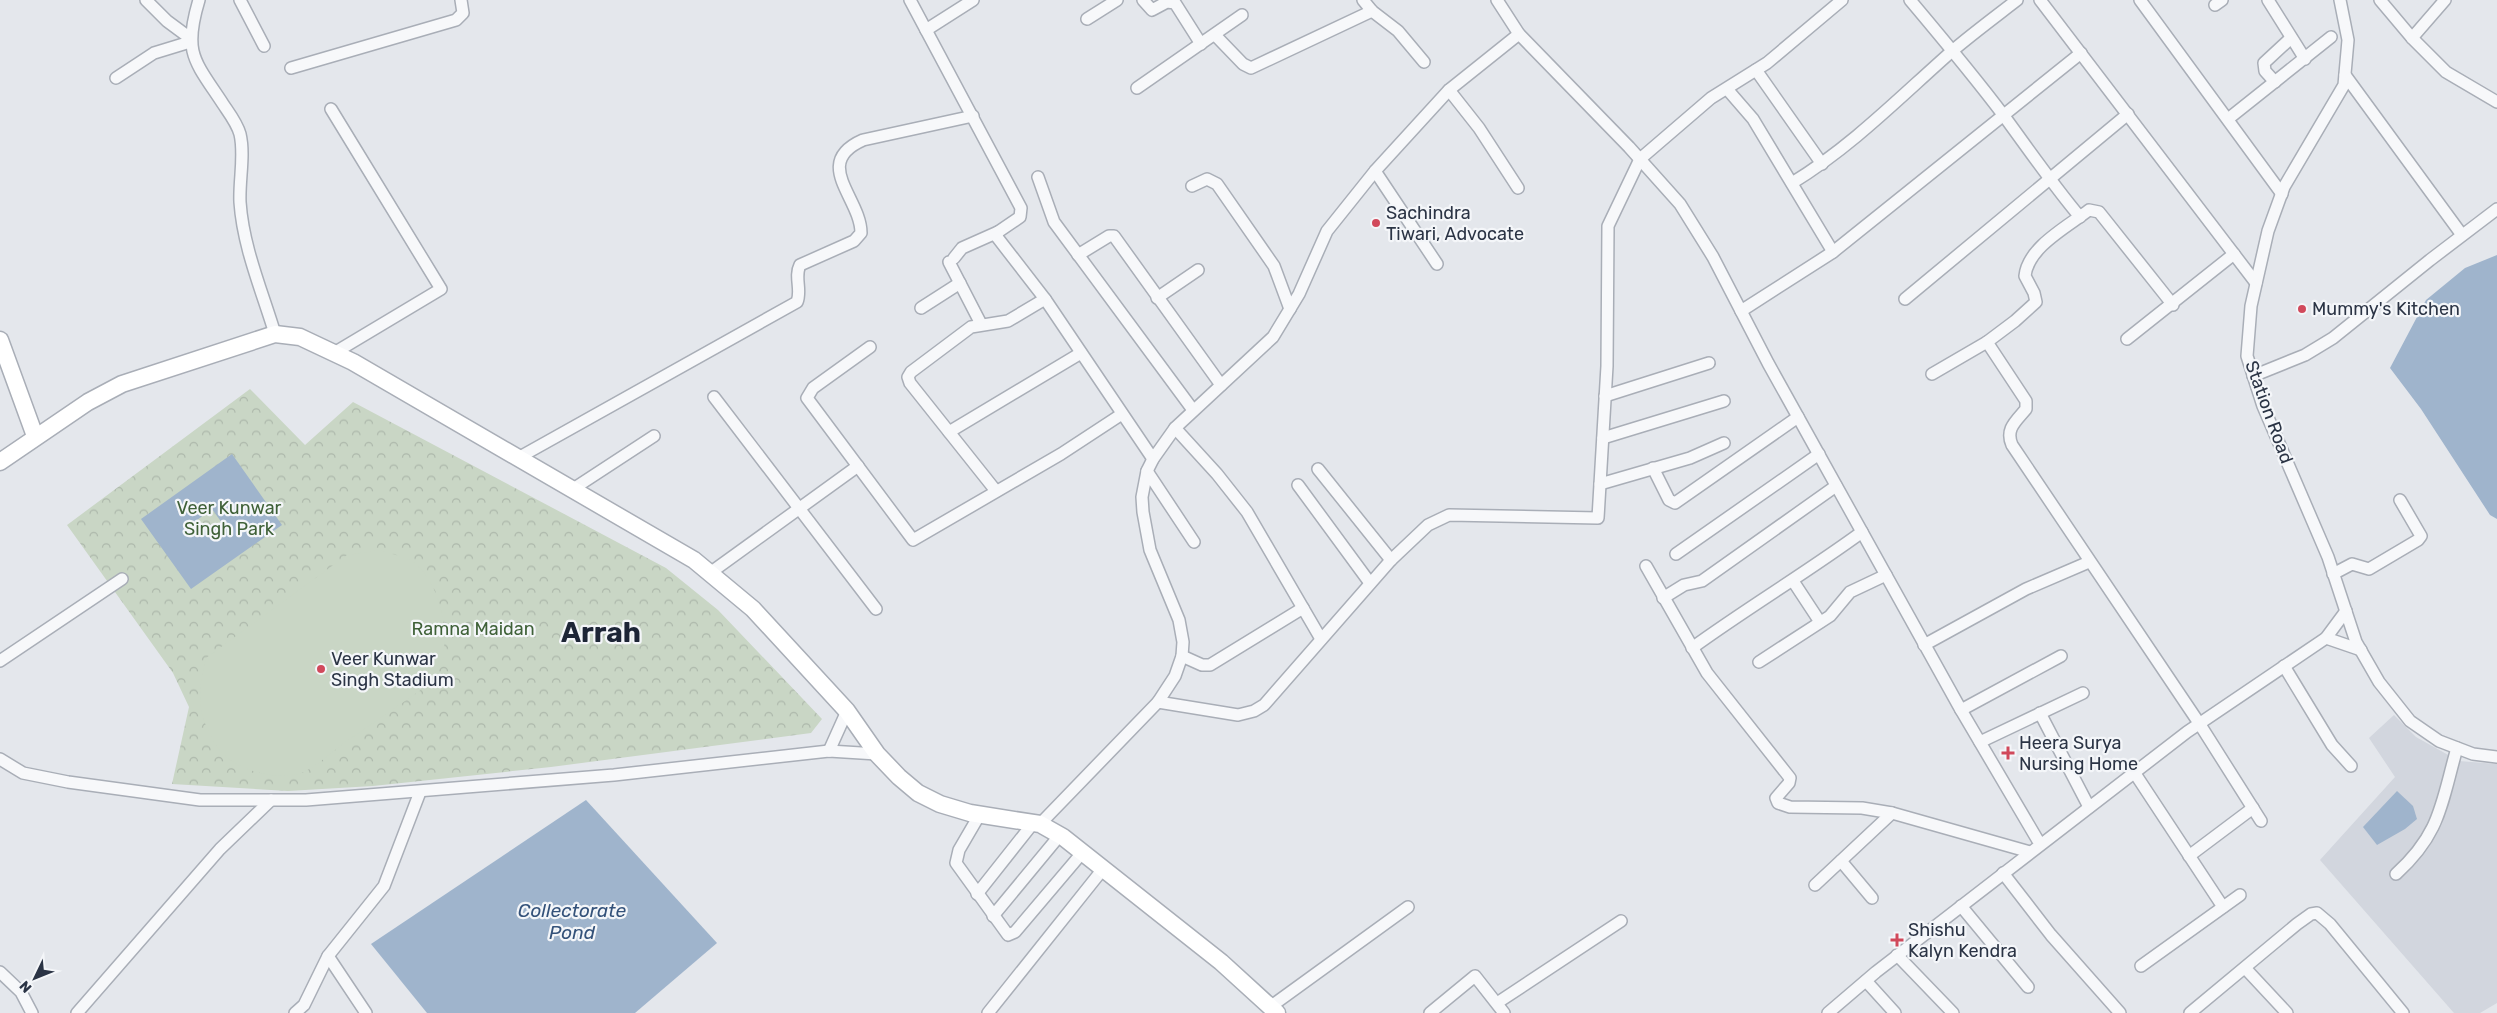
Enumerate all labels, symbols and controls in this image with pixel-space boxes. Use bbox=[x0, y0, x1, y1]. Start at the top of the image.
place label: Sachindra Tiwari, Advocate bbox=[1386, 202, 1524, 245]
marker: Sachindra Tiwari, Advocate bbox=[1370, 217, 1382, 229]
place label: Mummy's Kitchen bbox=[2312, 298, 2460, 320]
marker: Mummy's Kitchen bbox=[2296, 303, 2308, 315]
street label: Station Road bbox=[2240, 358, 2298, 466]
park label: Veer Kunwar Singh Park bbox=[177, 497, 282, 540]
district label: Arrah bbox=[561, 616, 641, 649]
park label: Ramna Maidan bbox=[411, 618, 535, 640]
place label: Veer Kunwar Singh Stadium bbox=[331, 648, 454, 691]
marker: Veer Kunwar Singh Stadium bbox=[315, 663, 327, 675]
place label: Heera Surya Nursing Home bbox=[2019, 732, 2138, 775]
marker: Heera Surya Nursing Home bbox=[2001, 746, 2015, 760]
water label: Collectorate Pond bbox=[518, 899, 627, 944]
place label: Shishu Kalyn Kendra bbox=[1908, 919, 2017, 962]
marker: Shishu Kalyn Kendra bbox=[1890, 933, 1904, 947]
north arrow bbox=[10, 953, 60, 1003]
text: N bbox=[16, 977, 36, 996]

